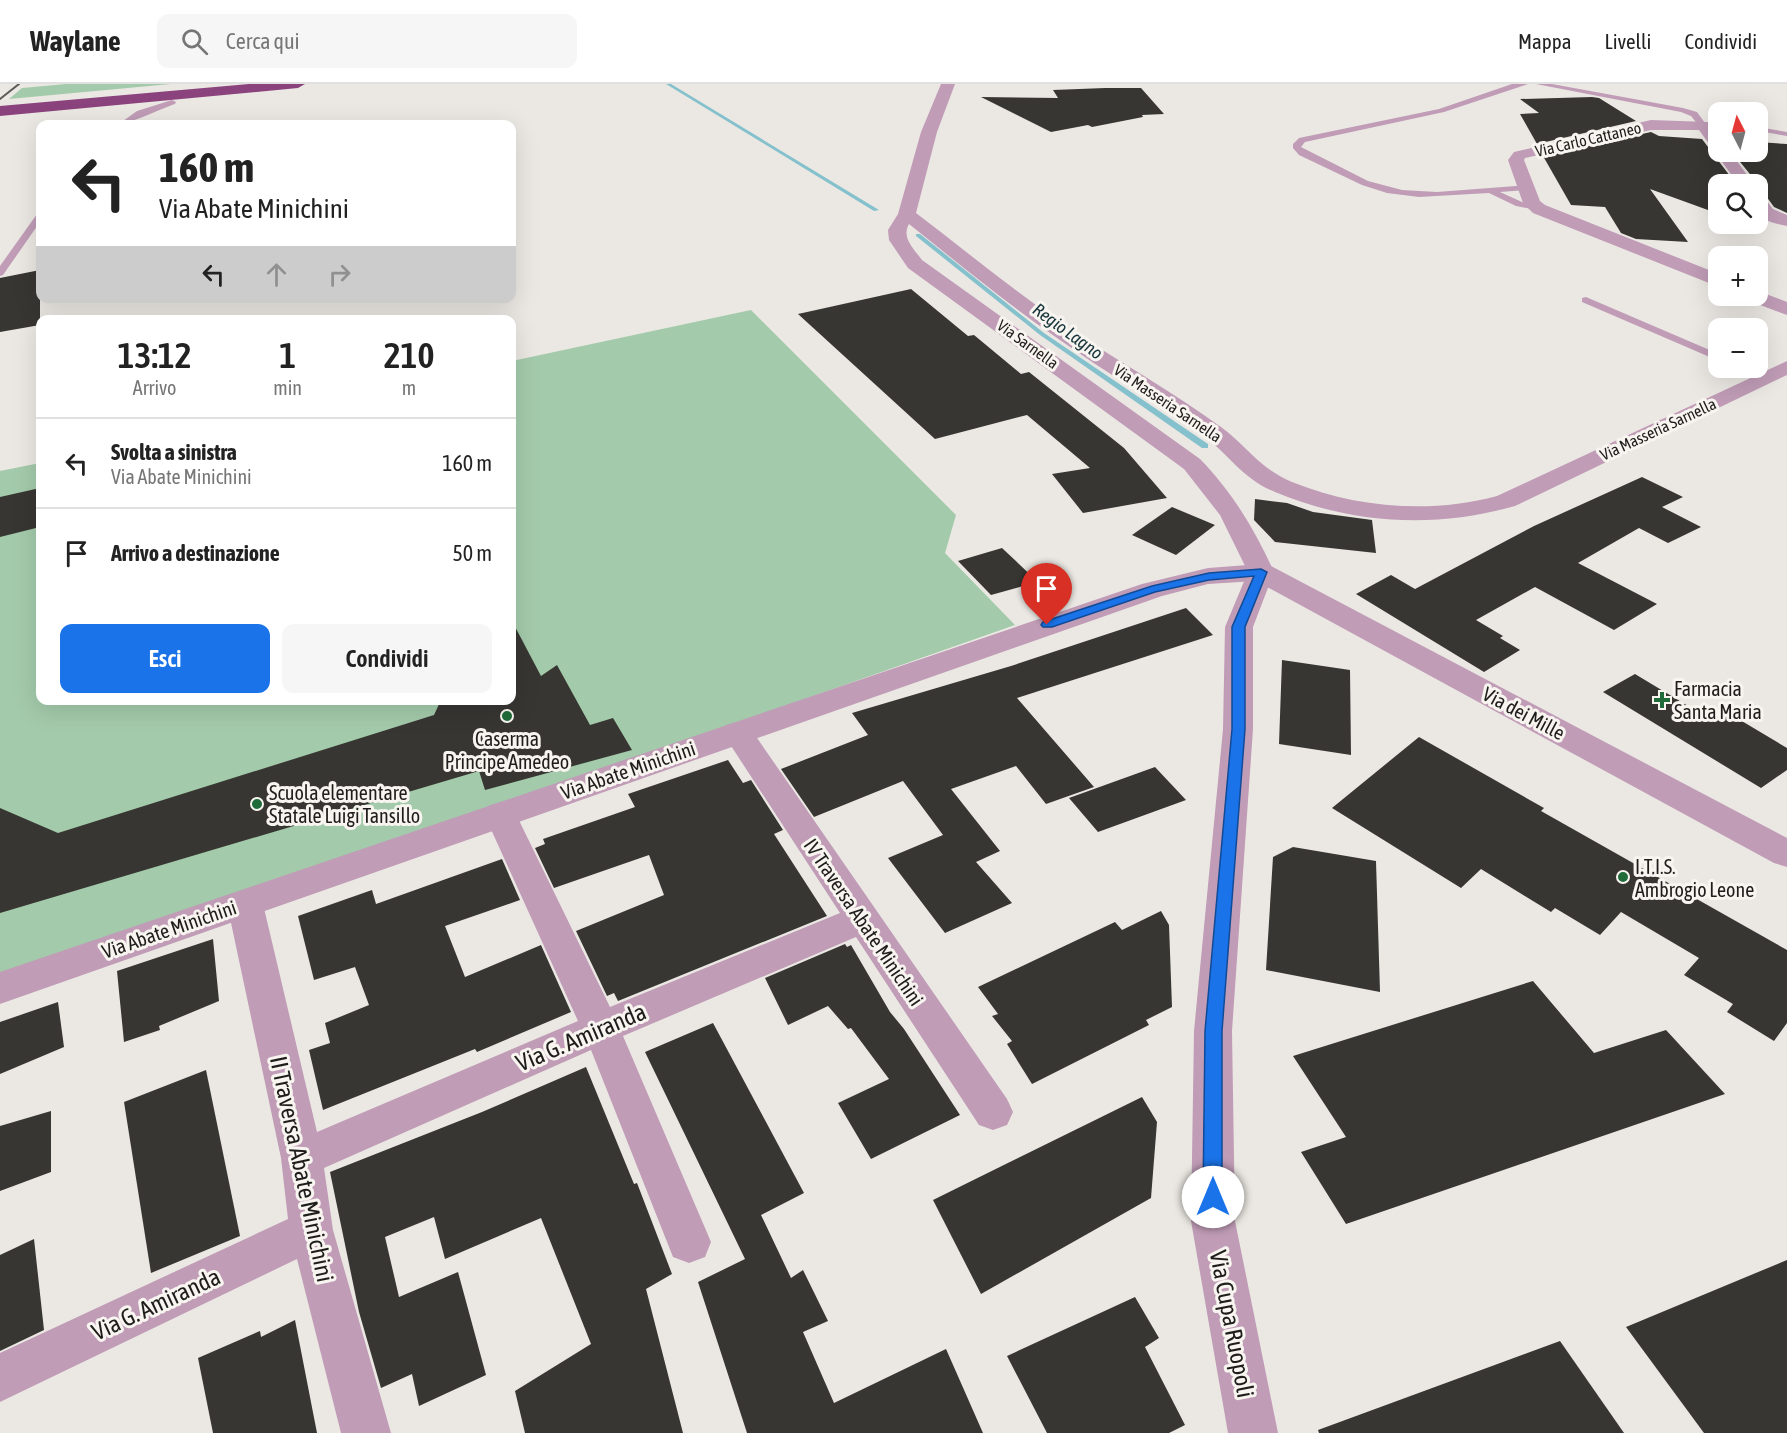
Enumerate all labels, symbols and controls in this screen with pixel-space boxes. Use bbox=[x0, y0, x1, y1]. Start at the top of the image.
search box bbox=[157, 14, 577, 68]
text: Waylane bbox=[30, 25, 121, 57]
icon: search bbox=[178, 25, 211, 58]
text: Cerca qui bbox=[226, 28, 300, 54]
text: Mappa bbox=[1518, 29, 1572, 53]
text: Livelli bbox=[1605, 29, 1651, 53]
text: Condividi bbox=[1684, 29, 1757, 53]
north arrow bbox=[1708, 102, 1768, 162]
map controls bbox=[1708, 102, 1768, 378]
street label: Via Carlo Cattaneo bbox=[1533, 118, 1643, 160]
text: 160 m bbox=[159, 143, 254, 191]
icon: left bbox=[60, 144, 138, 222]
button: search bbox=[1708, 174, 1768, 234]
text: Via Abate Minichini bbox=[159, 193, 349, 224]
button: + bbox=[1708, 246, 1768, 306]
icon: left bbox=[197, 258, 230, 291]
icon: ahead bbox=[260, 258, 293, 291]
icon: right bbox=[323, 258, 356, 291]
water label: Regio Lagno bbox=[1029, 299, 1107, 363]
street label: Via Sarnella bbox=[994, 316, 1062, 372]
button: − bbox=[1708, 318, 1768, 378]
text: 13:12 bbox=[118, 334, 192, 376]
text: 1 bbox=[279, 334, 296, 376]
text: 210 bbox=[384, 334, 434, 376]
street label: Via Masseria Sarnella bbox=[1111, 360, 1225, 446]
text: Arrivo bbox=[133, 376, 176, 399]
text: min bbox=[273, 376, 302, 399]
text: m bbox=[402, 376, 416, 399]
street label: Via Masseria Sarnella bbox=[1597, 394, 1719, 464]
text: Svolta a sinistra bbox=[111, 439, 237, 465]
icon: left bbox=[60, 447, 93, 480]
text: 160 m bbox=[442, 450, 492, 476]
text: Via Abate Minichini bbox=[111, 465, 252, 488]
icon: arrive bbox=[60, 537, 93, 570]
text: Arrivo a destinazione bbox=[111, 540, 280, 566]
text: 50 m bbox=[452, 540, 492, 566]
pin bbox=[1021, 563, 1072, 625]
icon: arrive bbox=[1030, 572, 1063, 605]
button: Esci bbox=[60, 624, 270, 693]
button: Condividi bbox=[282, 624, 492, 693]
place label: Farmacia Santa Maria bbox=[1674, 677, 1762, 723]
street label: Via dei Mille bbox=[1479, 682, 1569, 744]
marker: Farmacia Santa Maria bbox=[1655, 693, 1669, 707]
marker: Caserma Principe Amedeo bbox=[500, 709, 514, 723]
place label: Caserma Principe Amedeo bbox=[445, 727, 569, 773]
street label: Via Abate Minichini bbox=[558, 736, 698, 804]
place label: Scuola elementare Statale Luigi Tansillo bbox=[269, 781, 420, 827]
marker: Scuola elementare Statale Luigi Tansillo bbox=[250, 797, 264, 811]
street label: IV Traversa Abate Minichini bbox=[800, 834, 928, 1010]
place label: I.T.I.S. Ambrogio Leone bbox=[1635, 855, 1754, 901]
marker: I.T.I.S. Ambrogio Leone bbox=[1616, 870, 1630, 884]
street label: Via Abate Minichini bbox=[99, 895, 239, 963]
street label: Via G. Amiranda bbox=[512, 998, 650, 1076]
street label: II Traversa Abate Minichini bbox=[265, 1054, 339, 1284]
position arrow bbox=[1181, 1165, 1245, 1229]
street label: Via Cupa Ruopoli bbox=[1204, 1248, 1260, 1400]
street label: Via G. Amiranda bbox=[88, 1262, 224, 1346]

